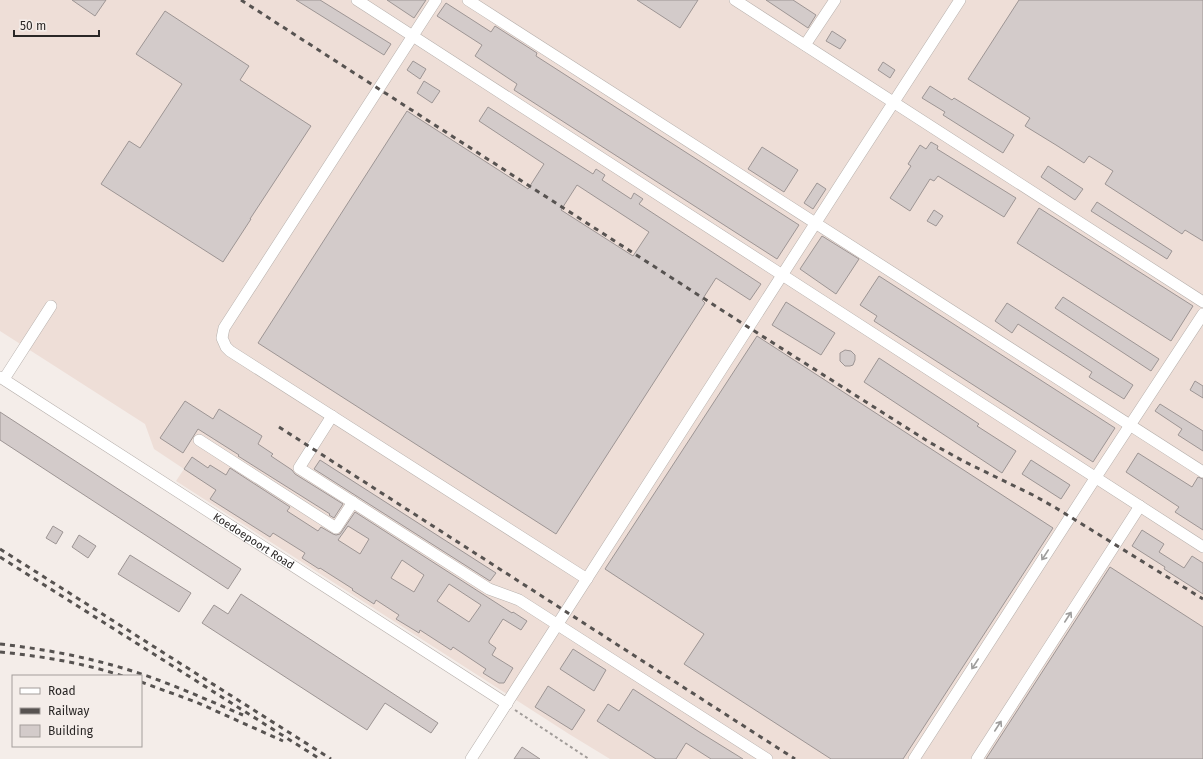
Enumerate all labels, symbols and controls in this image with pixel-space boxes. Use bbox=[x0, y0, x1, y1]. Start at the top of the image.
scale bar bbox=[14, 12, 99, 38]
text: 50 m bbox=[20, 19, 46, 33]
street label: Koedoepoort Road bbox=[211, 510, 296, 572]
one-way arrow bbox=[1041, 549, 1049, 561]
one-way arrow bbox=[1064, 612, 1072, 623]
one-way arrow bbox=[971, 658, 979, 669]
legend bbox=[12, 675, 142, 747]
text: Road bbox=[48, 684, 76, 698]
text: Railway bbox=[48, 704, 89, 718]
one-way arrow bbox=[994, 721, 1002, 732]
text: Building bbox=[48, 724, 94, 738]

